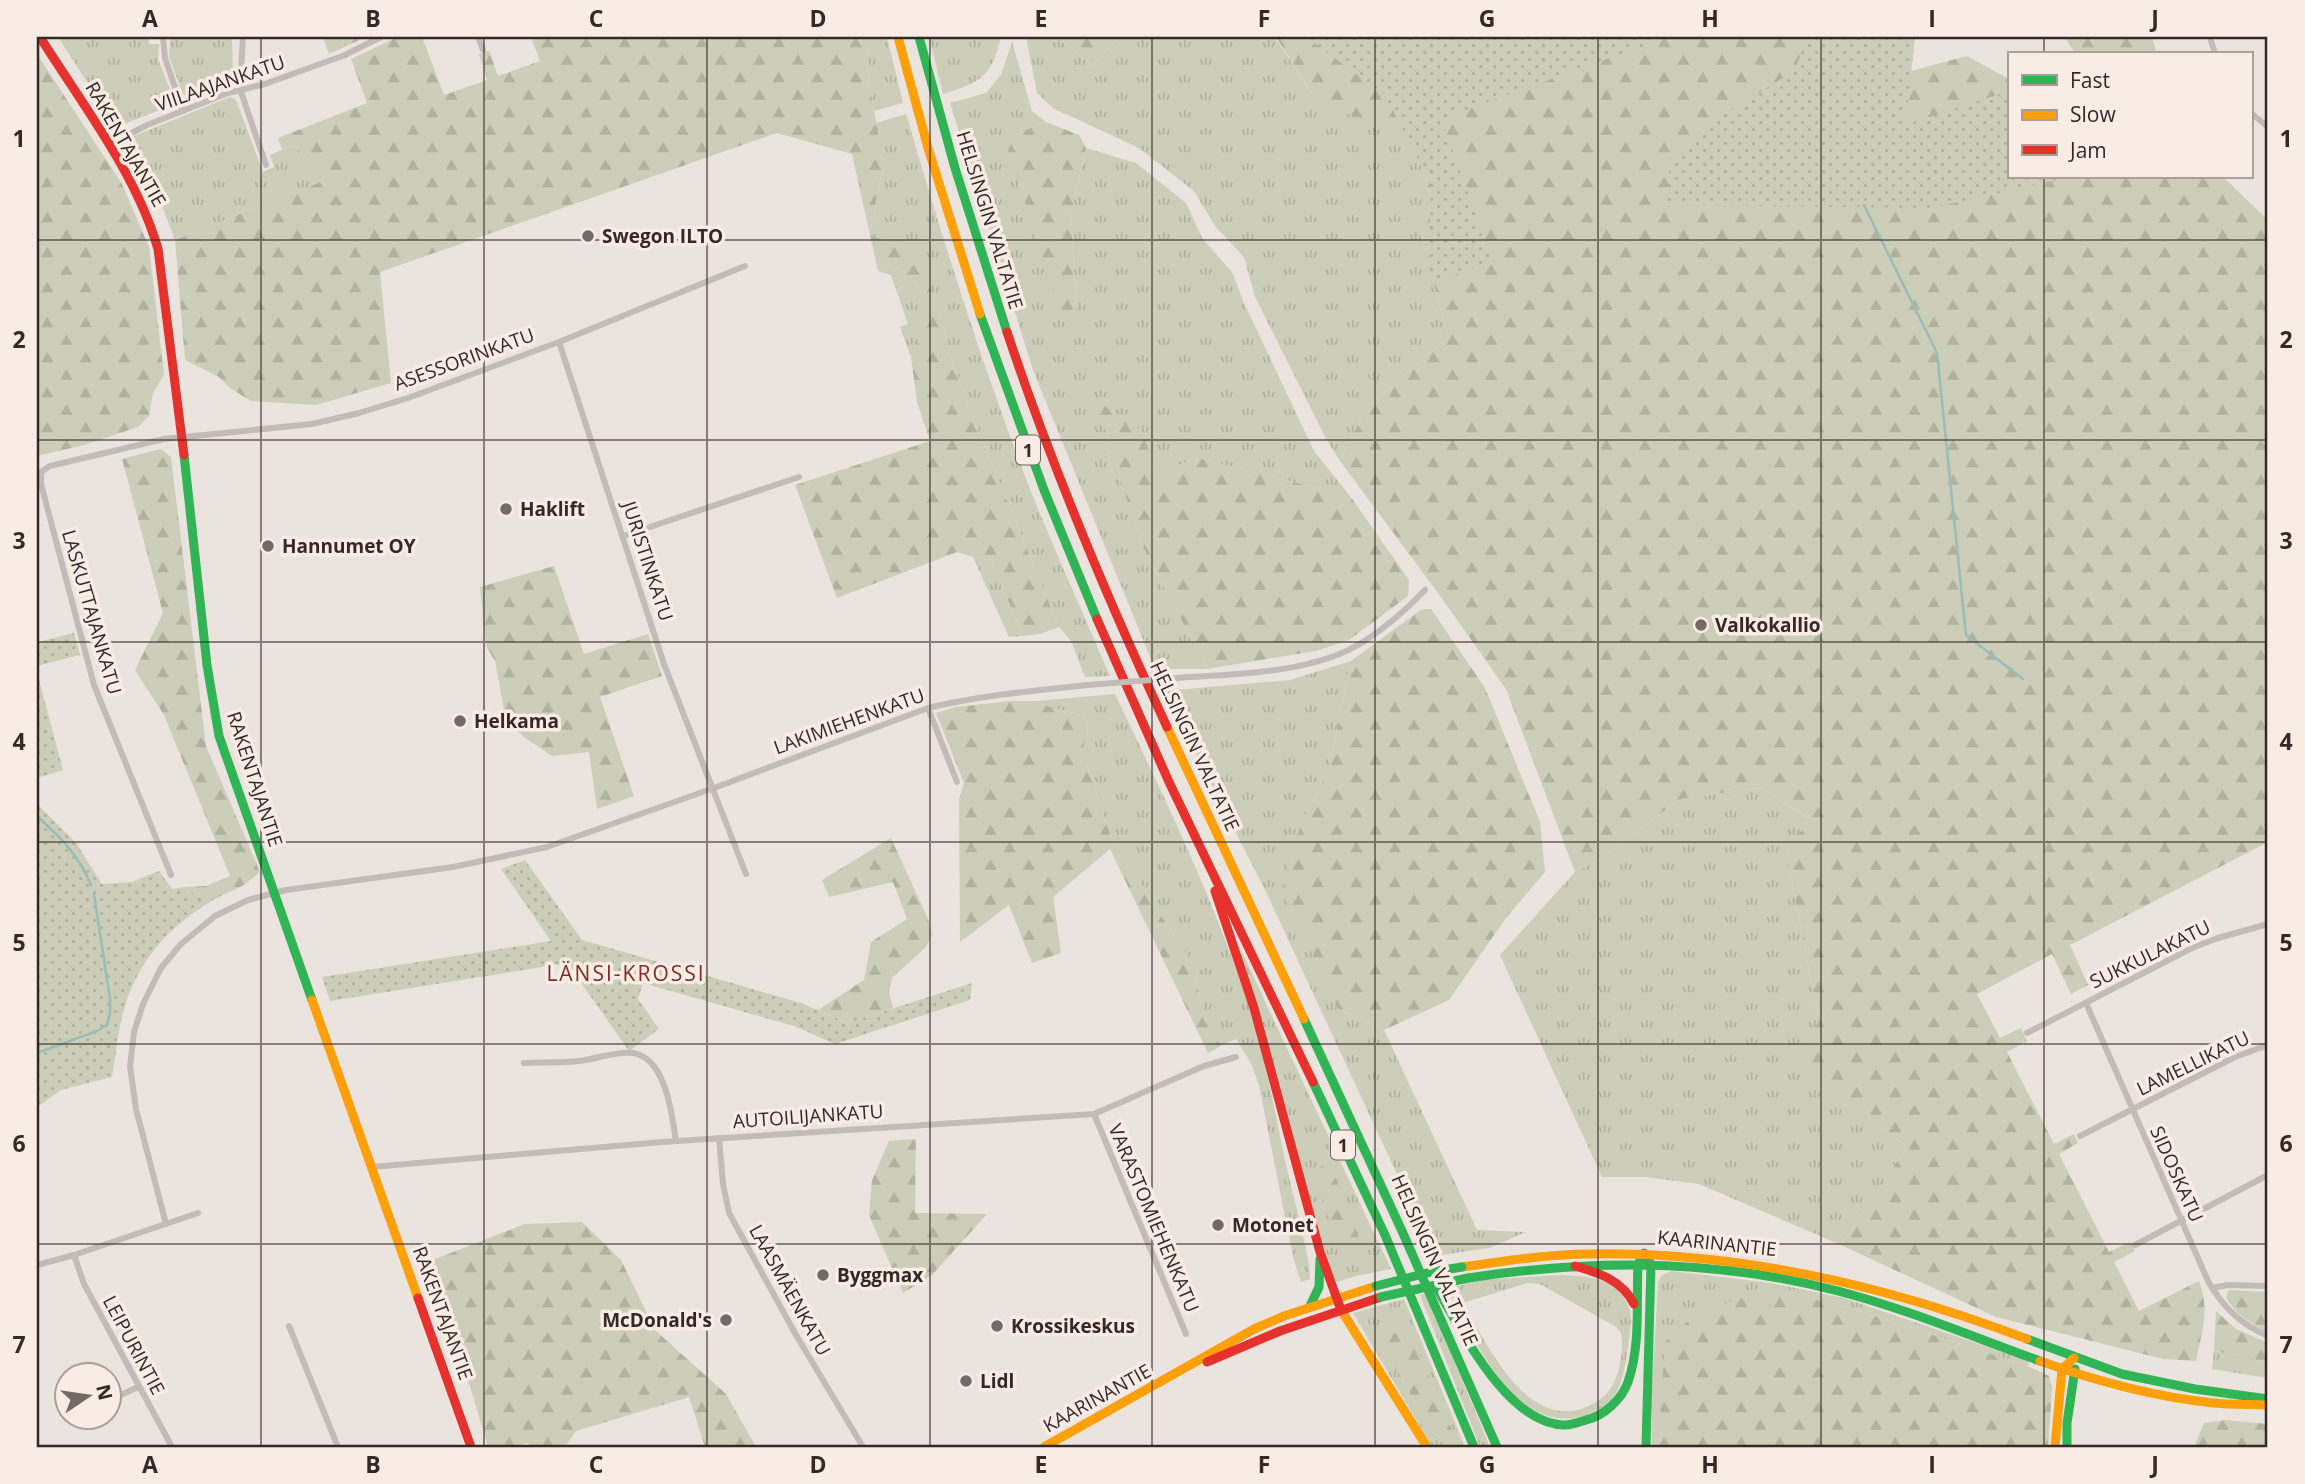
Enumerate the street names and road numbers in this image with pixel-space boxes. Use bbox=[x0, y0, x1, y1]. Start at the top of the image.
street label: VIILAAJANKATU bbox=[152, 49, 288, 117]
street label: RAKENTAJANTIE bbox=[80, 77, 172, 211]
street label: HELSINGIN VALTATIE bbox=[951, 128, 1029, 312]
street label: ASESSORINKATU bbox=[390, 321, 538, 397]
road number: 1 bbox=[1016, 436, 1040, 464]
street label: JURISTINKATU bbox=[616, 496, 680, 624]
street label: LASKUTTAJANKATU bbox=[56, 527, 128, 697]
street label: HELSINGIN VALTATIE bbox=[1144, 657, 1246, 835]
street label: LAKIMIEHENKATU bbox=[770, 682, 928, 760]
street label: RAKENTAJANTIE bbox=[221, 708, 289, 850]
street label: SUKKULAKATU bbox=[2085, 914, 2215, 994]
street label: LAMELLIKATU bbox=[2132, 1024, 2254, 1102]
street label: AUTOILIJANKATU bbox=[732, 1098, 884, 1134]
street label: VARASTOMIEHENKATU bbox=[1102, 1120, 1206, 1316]
street label: SIDOSKATU bbox=[2144, 1122, 2210, 1226]
road number: 1 bbox=[1331, 1130, 1355, 1160]
street label: HELSINGIN VALTATIE bbox=[1386, 1170, 1484, 1350]
street label: LAASMÄENKATU bbox=[743, 1220, 837, 1360]
street label: KAARINANTIE bbox=[1656, 1224, 1778, 1262]
street label: RAKENTAJANTIE bbox=[407, 1243, 479, 1383]
street label: LEIPURINTIE bbox=[98, 1292, 170, 1398]
street label: KAARINANTIE bbox=[1038, 1358, 1156, 1438]

